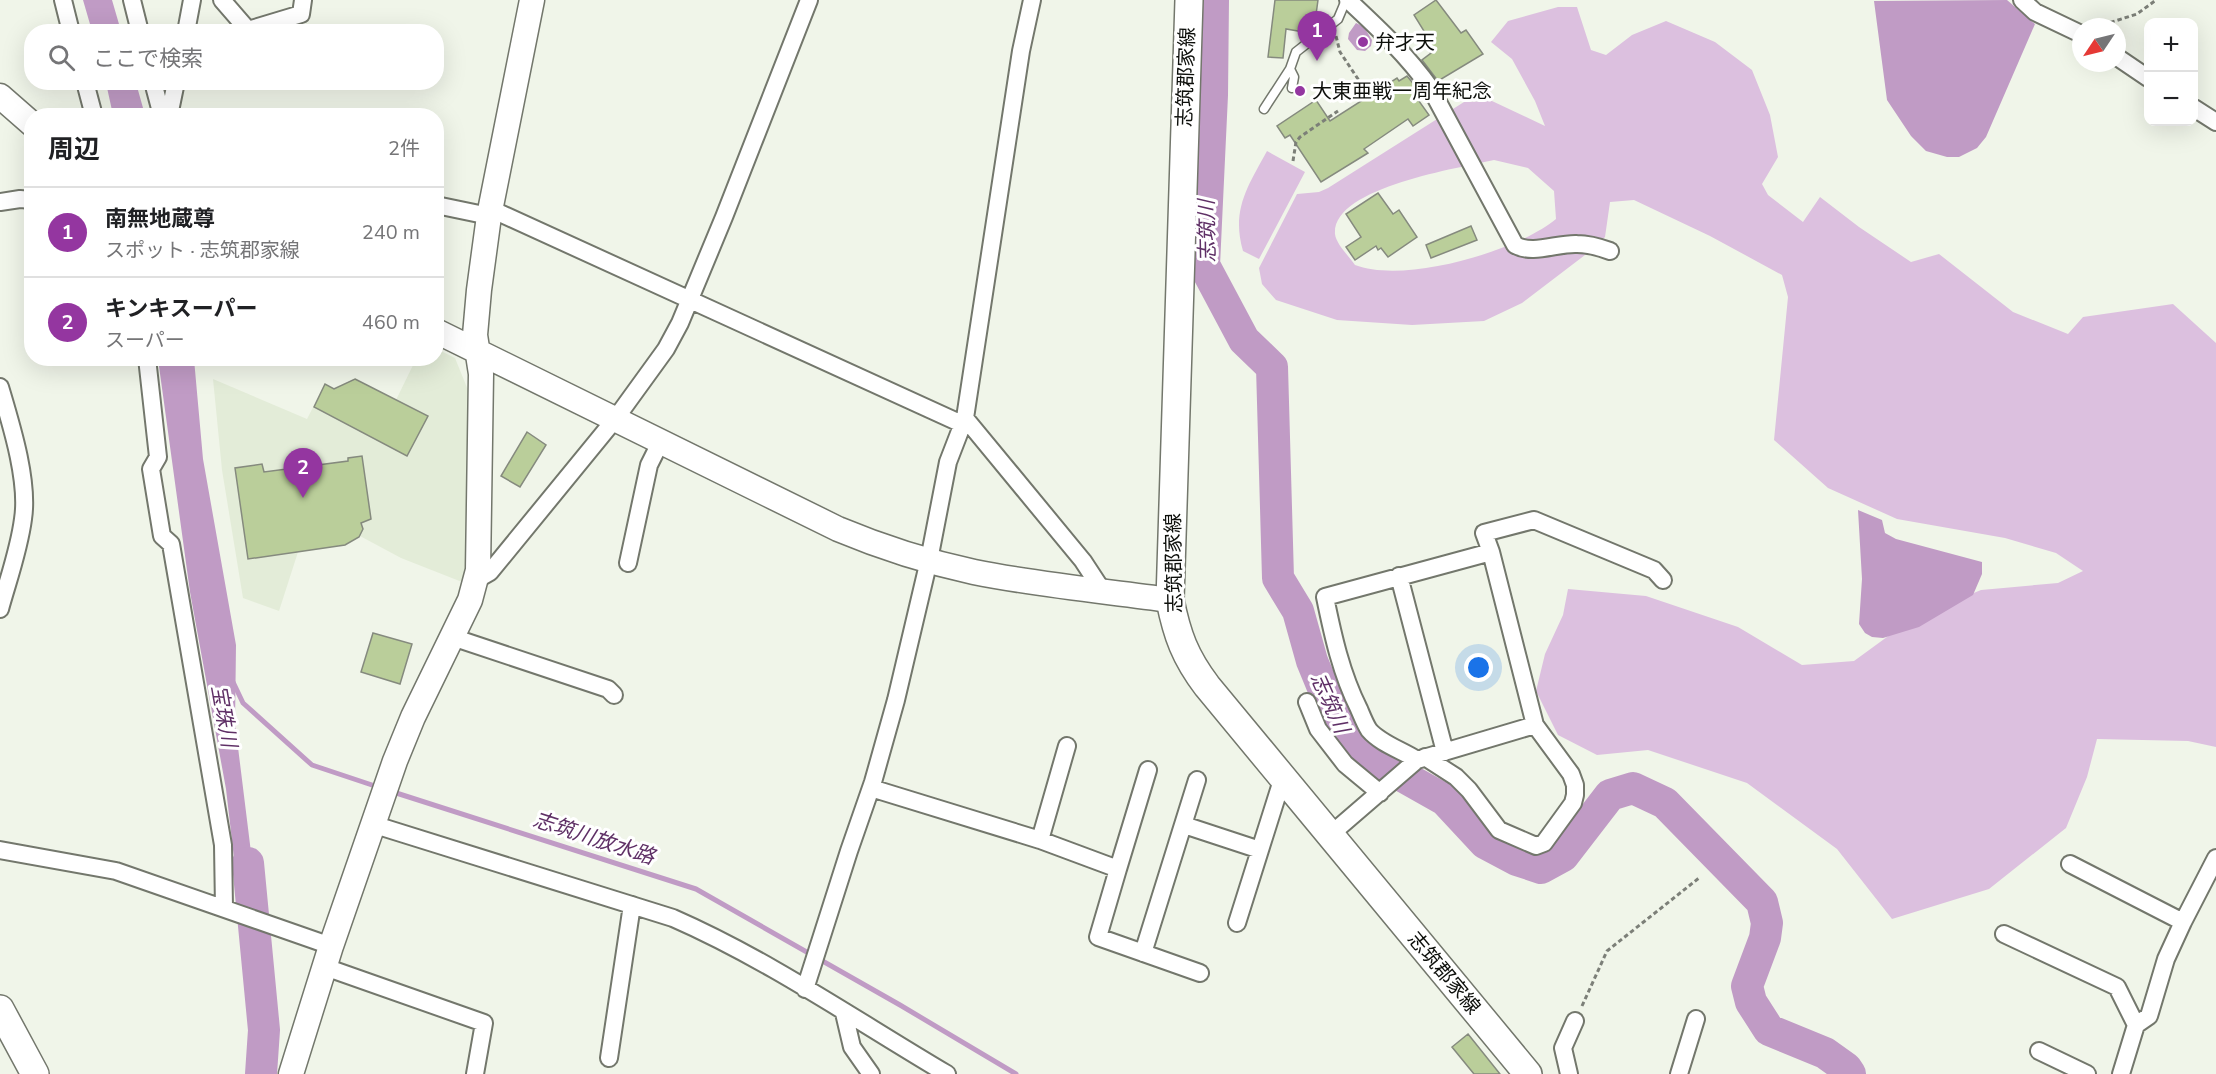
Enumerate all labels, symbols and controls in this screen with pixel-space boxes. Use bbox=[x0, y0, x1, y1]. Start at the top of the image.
pin: 1 bbox=[1298, 11, 1336, 61]
north arrow bbox=[2072, 18, 2126, 72]
map controls bbox=[2144, 18, 2198, 126]
button: + bbox=[2144, 18, 2198, 72]
search box bbox=[24, 24, 444, 90]
street label: 志筑郡家線 bbox=[1171, 27, 1201, 127]
place label: 弁才天 bbox=[1375, 29, 1435, 56]
marker: 弁才天 bbox=[1356, 35, 1370, 49]
icon: search bbox=[45, 41, 78, 74]
text: ここで検索 bbox=[93, 44, 203, 74]
button: − bbox=[2144, 72, 2198, 126]
place label: 大東亜戦一周年紀念 bbox=[1312, 78, 1492, 105]
marker: 大東亜戦一周年紀念 bbox=[1293, 84, 1307, 98]
text: 周辺 bbox=[48, 132, 100, 167]
text: 2件 bbox=[388, 135, 420, 162]
water label: 志筑川 bbox=[1192, 197, 1222, 263]
text: 南無地蔵尊 bbox=[105, 204, 215, 234]
text: 1 bbox=[62, 219, 74, 246]
text: 240 m bbox=[362, 219, 420, 246]
text: スポット · 志筑郡家線 bbox=[105, 237, 300, 264]
text: キンキスーパー bbox=[105, 294, 257, 324]
text: 2 bbox=[62, 309, 74, 336]
text: 460 m bbox=[362, 309, 420, 336]
text: スーパー bbox=[105, 327, 185, 354]
pin: 2 bbox=[284, 448, 322, 498]
street label: 志筑郡家線 bbox=[1160, 513, 1188, 613]
your location bbox=[1464, 653, 1493, 682]
water label: 志筑川 bbox=[1304, 669, 1356, 739]
water label: 宝珠川 bbox=[205, 683, 244, 751]
water label: 志筑川放水路 bbox=[530, 805, 660, 871]
street label: 志筑郡家線 bbox=[1402, 926, 1486, 1020]

